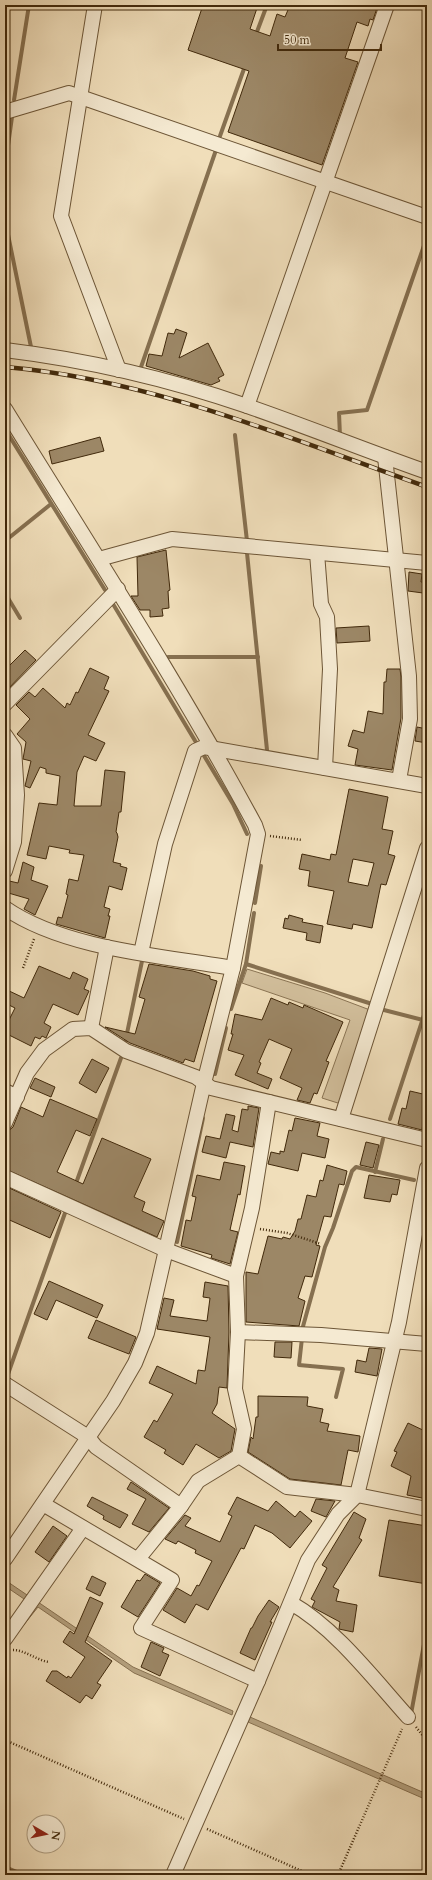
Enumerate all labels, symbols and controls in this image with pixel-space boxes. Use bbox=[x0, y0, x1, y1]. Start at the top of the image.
scale bar bbox=[278, 26, 381, 52]
text: 50 m bbox=[284, 32, 311, 48]
north arrow bbox=[26, 1814, 66, 1854]
text: N bbox=[47, 1830, 64, 1842]

